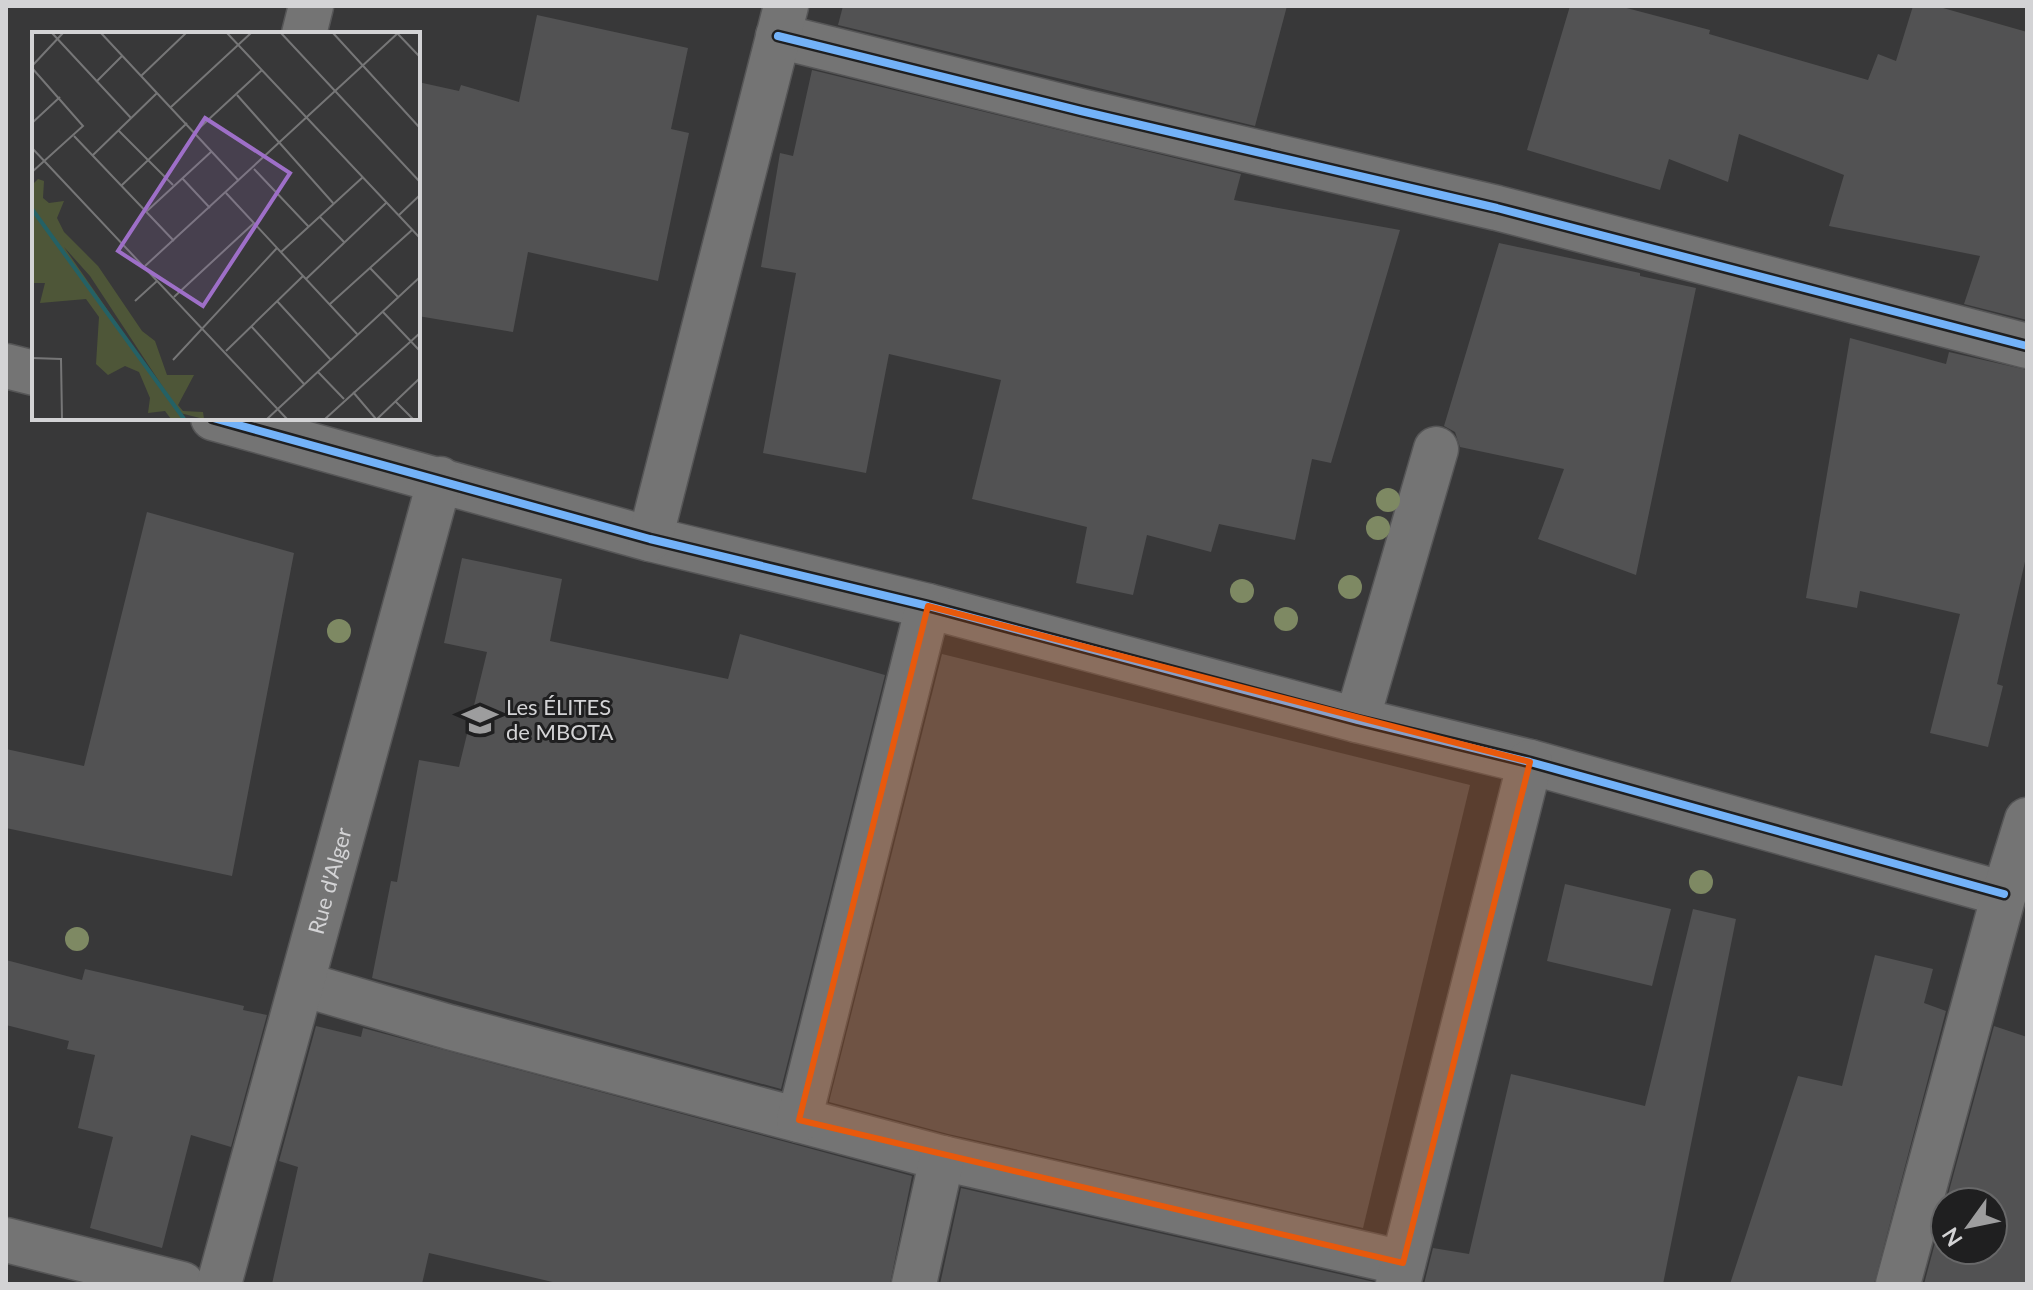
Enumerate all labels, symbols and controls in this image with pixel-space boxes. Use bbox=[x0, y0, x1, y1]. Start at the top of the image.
inset map bbox=[32, 32, 420, 420]
place label: Les ÉLITES de MBOTA bbox=[506, 693, 614, 745]
school or university icon: Les ÉLITES de MBOTA bbox=[461, 701, 499, 739]
street label: Rue d'Alger bbox=[302, 824, 357, 937]
north arrow bbox=[1929, 1186, 2009, 1266]
text: N bbox=[1936, 1223, 1968, 1252]

